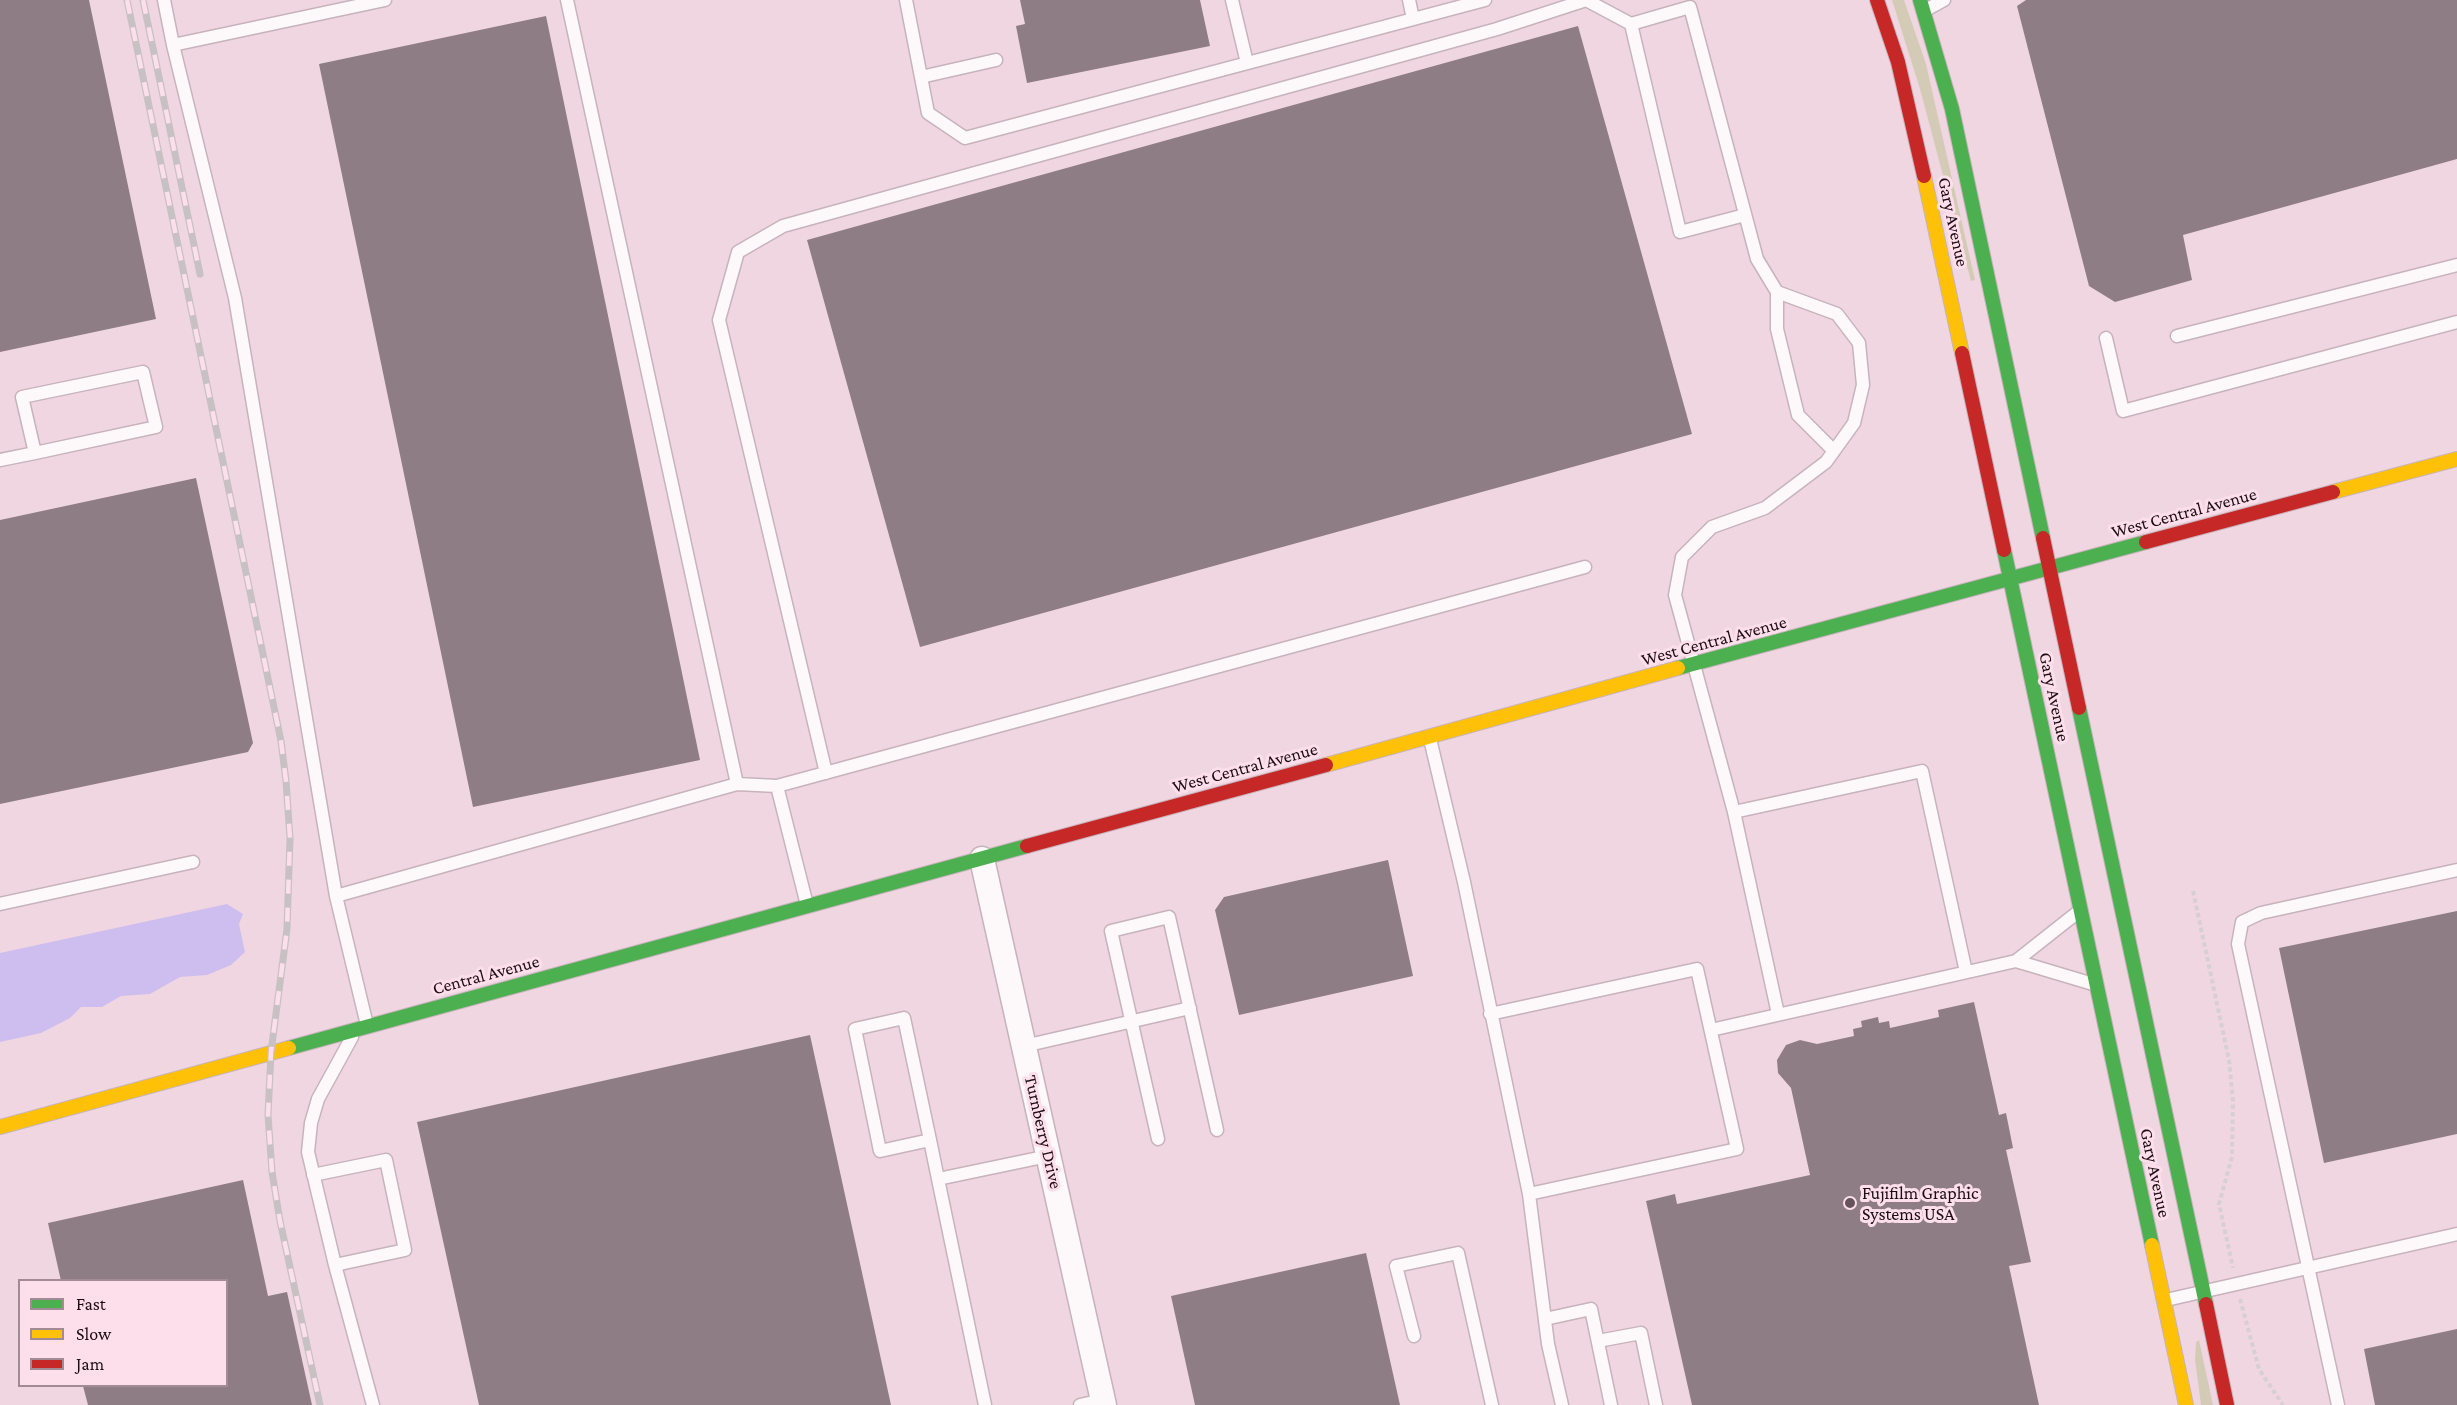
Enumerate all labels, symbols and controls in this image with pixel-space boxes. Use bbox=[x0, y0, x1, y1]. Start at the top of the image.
street label: Gary Avenue bbox=[1933, 175, 1973, 269]
street label: West Central Avenue bbox=[2109, 483, 2259, 543]
street label: West Central Avenue bbox=[1639, 611, 1789, 671]
street label: Gary Avenue bbox=[2034, 650, 2074, 744]
street label: West Central Avenue bbox=[1170, 738, 1320, 798]
street label: Central Avenue bbox=[430, 950, 542, 1000]
street label: Turnberry Drive bbox=[1019, 1073, 1067, 1191]
street label: Gary Avenue bbox=[2135, 1126, 2175, 1220]
place label: Fujifilm Graphic Systems USA bbox=[1862, 1182, 1979, 1224]
marker: Fujifilm Graphic Systems USA bbox=[1843, 1196, 1857, 1210]
legend bbox=[18, 1279, 228, 1387]
text: Fast bbox=[76, 1294, 106, 1314]
text: Slow bbox=[76, 1324, 111, 1344]
text: Jam bbox=[76, 1354, 104, 1374]

